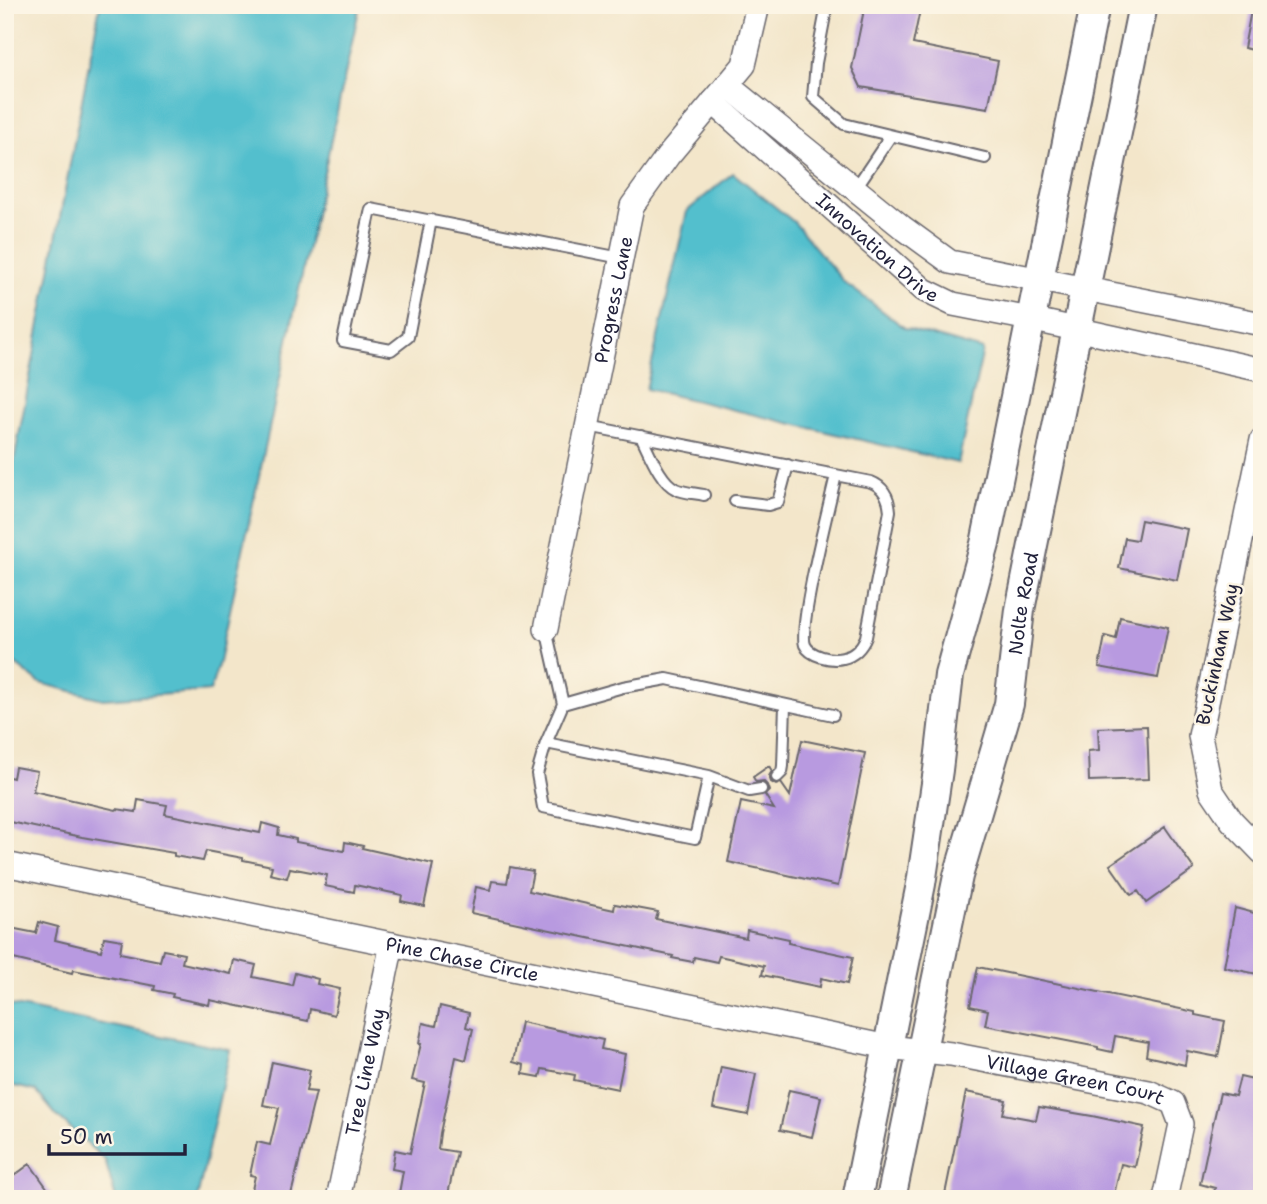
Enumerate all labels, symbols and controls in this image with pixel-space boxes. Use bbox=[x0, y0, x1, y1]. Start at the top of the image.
street label: Innovation Drive bbox=[811, 188, 943, 308]
street label: Progress Lane bbox=[588, 234, 639, 366]
street label: Nolte Road bbox=[1003, 550, 1044, 656]
street label: Buckinham Way bbox=[1190, 581, 1245, 727]
street label: Pine Chase Circle bbox=[383, 931, 541, 987]
street label: Tree Line Way bbox=[340, 1006, 391, 1138]
street label: Village Green Court bbox=[984, 1049, 1169, 1111]
scale bar bbox=[49, 1113, 186, 1157]
text: 50 m bbox=[60, 1123, 113, 1151]

